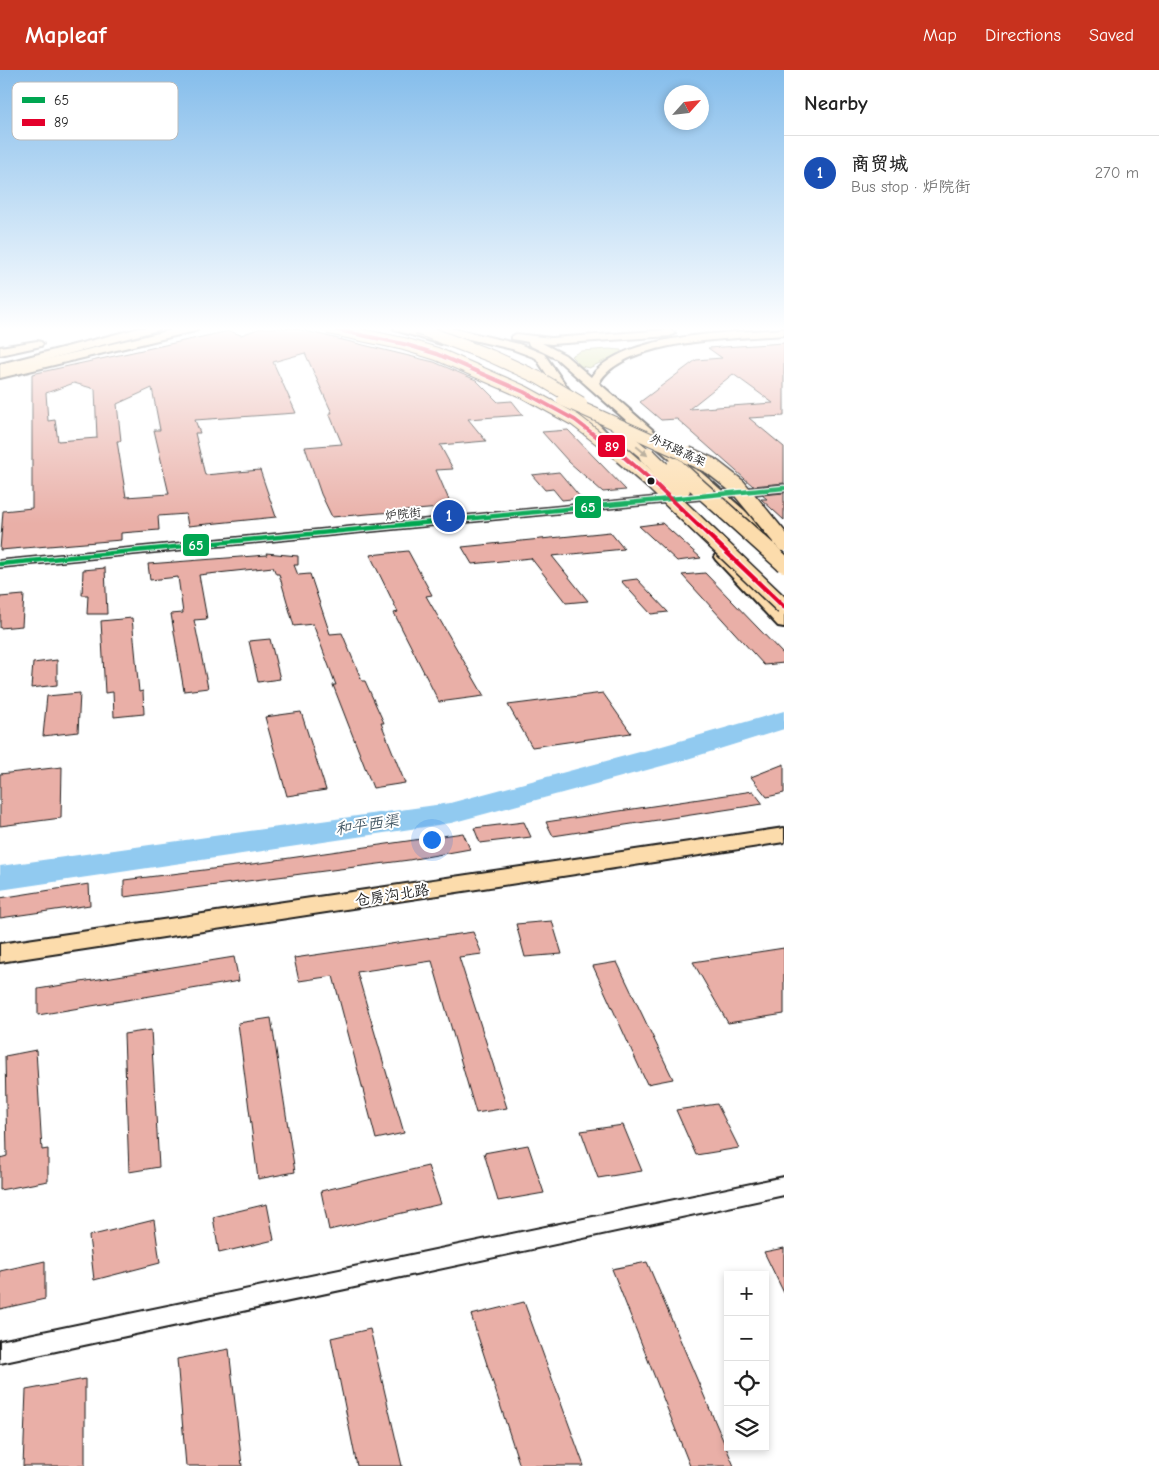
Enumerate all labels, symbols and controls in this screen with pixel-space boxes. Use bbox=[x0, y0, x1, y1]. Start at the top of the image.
text: Mapleaf bbox=[25, 21, 106, 49]
text: Map bbox=[923, 25, 957, 46]
text: Directions bbox=[985, 25, 1061, 46]
text: Saved bbox=[1089, 25, 1134, 46]
legend bbox=[12, 82, 178, 140]
north arrow bbox=[664, 85, 709, 130]
text: Nearby bbox=[804, 91, 868, 115]
text: 65 bbox=[54, 92, 69, 109]
text: 89 bbox=[54, 114, 69, 131]
text: 商贸城 bbox=[851, 153, 908, 175]
text: 1 bbox=[817, 164, 823, 182]
text: 270 m bbox=[1095, 164, 1139, 182]
text: Bus stop · 炉院街 bbox=[851, 178, 970, 196]
street label: 外环路高架 bbox=[648, 431, 708, 469]
line badge: 89 bbox=[597, 434, 626, 458]
text: 89 bbox=[605, 438, 619, 455]
one-way arrow bbox=[635, 446, 648, 457]
unlabelled marker bbox=[646, 476, 656, 486]
line badge: 65 bbox=[574, 495, 602, 519]
pin: 1 bbox=[433, 497, 465, 535]
text: 65 bbox=[581, 499, 595, 516]
street label: 炉院街 bbox=[384, 505, 422, 523]
line badge: 65 bbox=[182, 533, 210, 557]
text: 65 bbox=[189, 537, 203, 554]
water label: 和平西渠 bbox=[334, 811, 402, 838]
your location bbox=[419, 827, 445, 853]
street label: 仓房沟北路 bbox=[354, 880, 430, 910]
map controls bbox=[724, 1271, 769, 1451]
button: + bbox=[724, 1271, 769, 1316]
button: − bbox=[724, 1316, 769, 1361]
button: locate bbox=[724, 1361, 769, 1406]
button: layers bbox=[724, 1406, 769, 1451]

